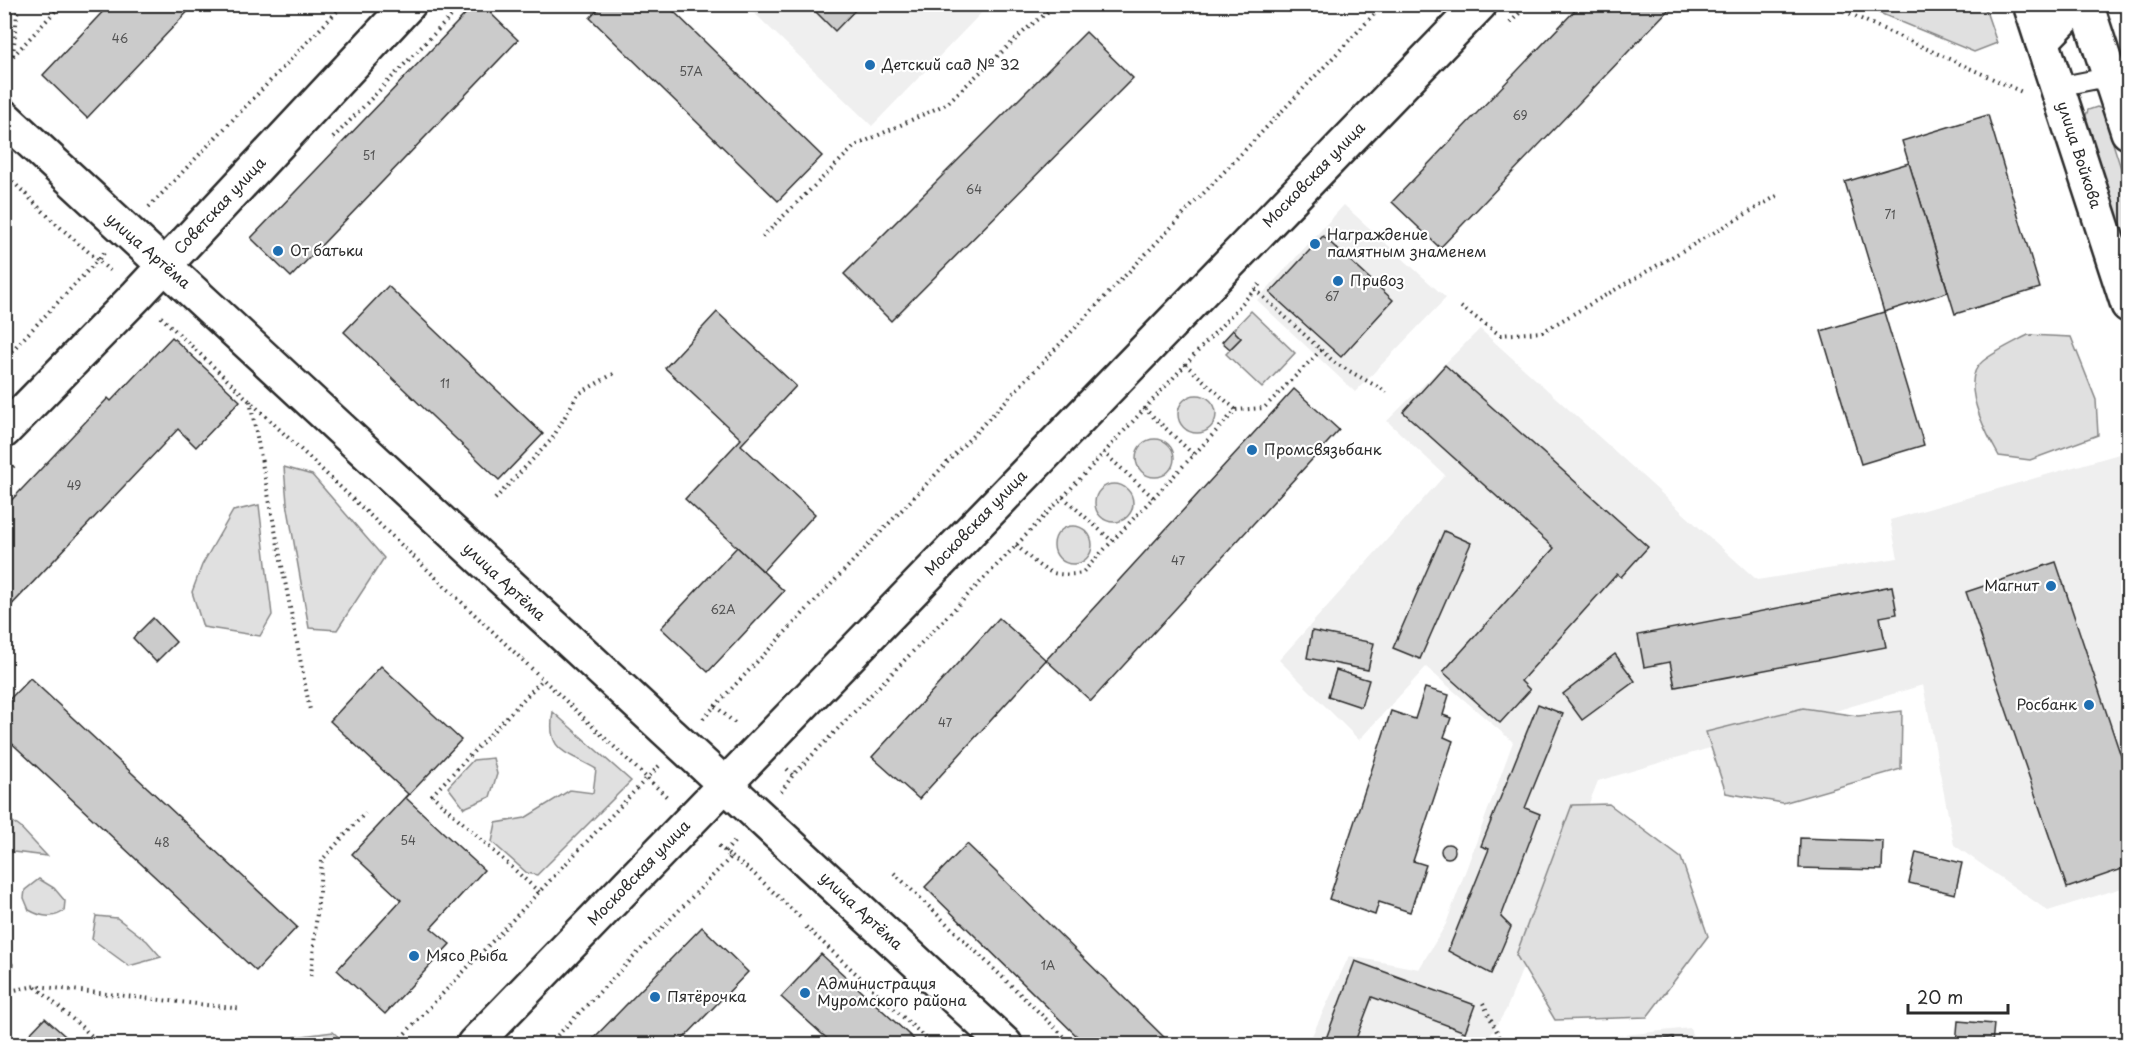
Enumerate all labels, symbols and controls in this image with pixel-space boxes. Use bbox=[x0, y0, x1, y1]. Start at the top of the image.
house number: 46 bbox=[112, 29, 128, 47]
place label: Детский сад № 32 bbox=[881, 52, 1020, 75]
marker: Детский сад № 32 bbox=[863, 58, 877, 72]
house number: 57А bbox=[679, 62, 703, 80]
street label: улица Войкова bbox=[2052, 98, 2109, 212]
house number: 69 bbox=[1512, 106, 1528, 124]
street label: Московская улица bbox=[1256, 115, 1370, 232]
house number: 51 bbox=[363, 146, 375, 164]
street label: Советская улица bbox=[168, 151, 271, 259]
house number: 64 bbox=[966, 180, 982, 198]
house number: 71 bbox=[1884, 205, 1896, 223]
street label: улица Артёма bbox=[101, 206, 197, 294]
place label: Награждение памятным знаменем bbox=[1327, 222, 1487, 262]
marker: Награждение памятным знаменем bbox=[1308, 237, 1322, 251]
place label: От батьки bbox=[290, 238, 363, 261]
marker: От батьки bbox=[271, 244, 285, 258]
place label: Привоз bbox=[1350, 268, 1404, 291]
marker: Привоз bbox=[1331, 274, 1345, 288]
house number: 67 bbox=[1325, 287, 1340, 305]
house number: 11 bbox=[440, 374, 450, 392]
place label: Промсвязьбанк bbox=[1264, 437, 1382, 460]
marker: Промсвязьбанк bbox=[1245, 443, 1259, 457]
street label: Московская улица bbox=[918, 463, 1032, 580]
house number: 49 bbox=[67, 476, 81, 494]
street label: улица Артёма bbox=[458, 536, 552, 626]
house number: 47 bbox=[1171, 551, 1186, 569]
place label: Магнит bbox=[1984, 573, 2040, 596]
marker: Магнит bbox=[2044, 579, 2058, 593]
house number: 62А bbox=[711, 600, 735, 618]
place label: Росбанк bbox=[2016, 692, 2077, 715]
marker: Росбанк bbox=[2082, 698, 2096, 712]
house number: 47 bbox=[938, 713, 953, 731]
street label: Московская улица bbox=[581, 813, 695, 930]
house number: 54 bbox=[400, 831, 416, 849]
house number: 48 bbox=[154, 833, 170, 851]
street label: улица Артёма bbox=[815, 865, 909, 955]
place label: Мясо Рыба bbox=[426, 943, 508, 966]
marker: Мясо Рыба bbox=[407, 949, 421, 963]
house number: 1А bbox=[1041, 956, 1055, 974]
place label: Администрация Муромского района bbox=[817, 971, 967, 1011]
scale bar bbox=[1908, 977, 2008, 1015]
text: 20 m bbox=[1917, 983, 1963, 1010]
place label: Пятёрочка bbox=[667, 984, 747, 1007]
marker: Администрация Муромского района bbox=[798, 986, 812, 1000]
marker: Пятёрочка bbox=[648, 990, 662, 1004]

